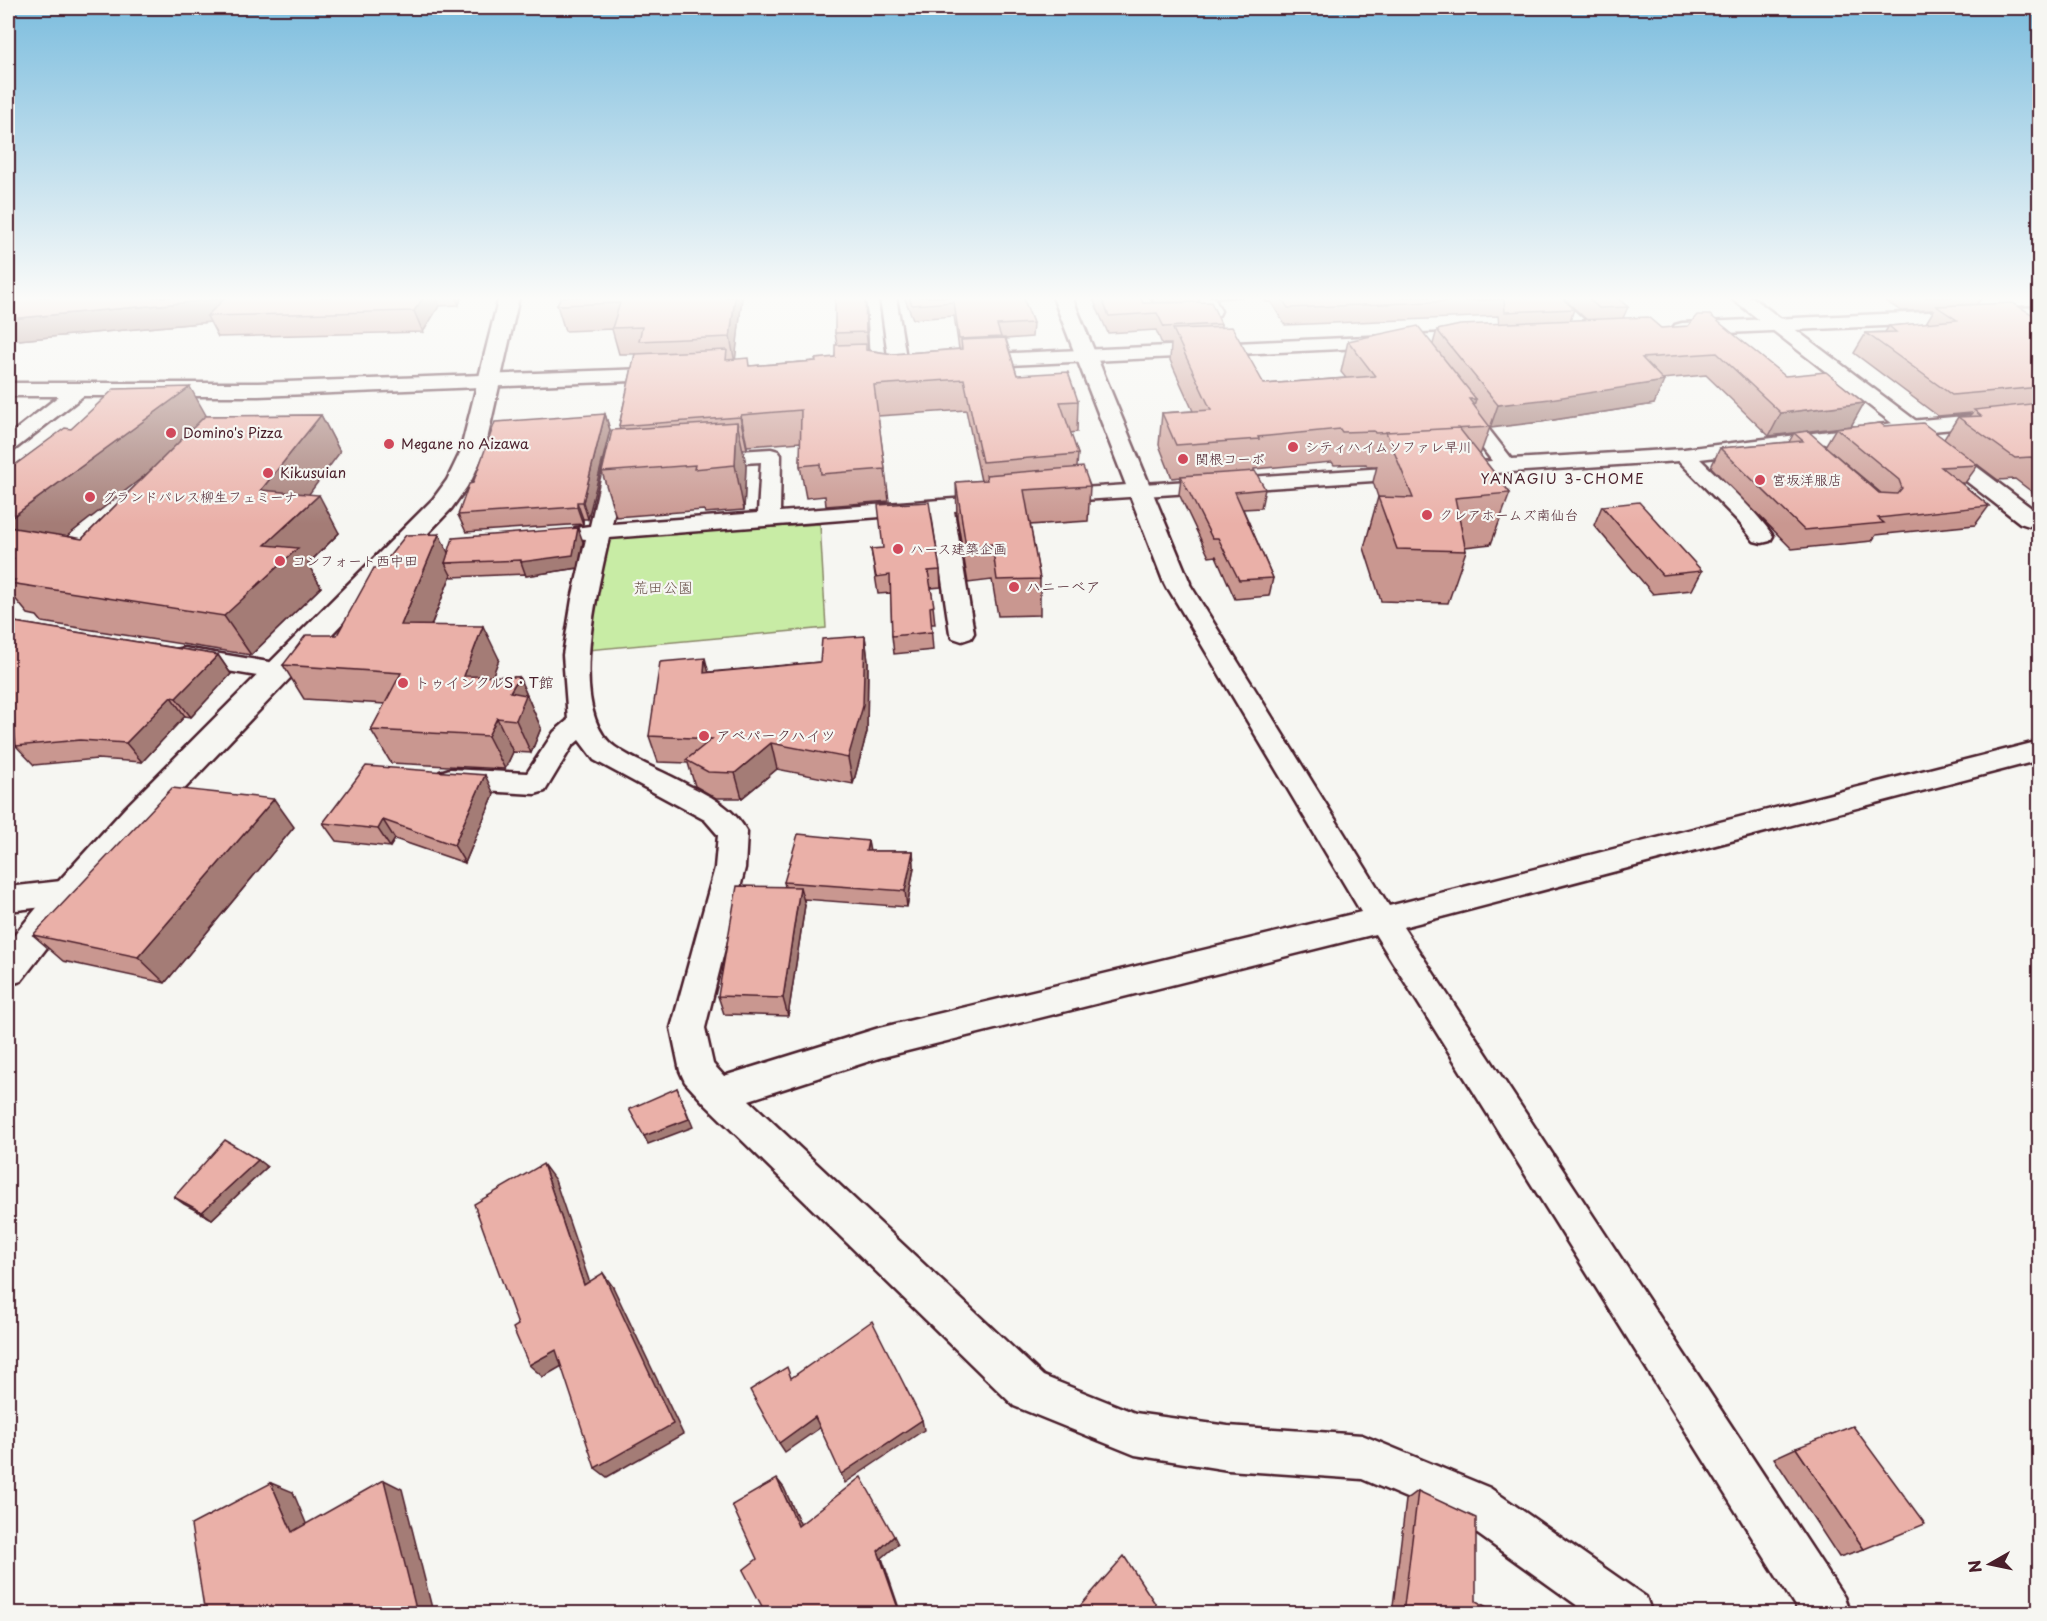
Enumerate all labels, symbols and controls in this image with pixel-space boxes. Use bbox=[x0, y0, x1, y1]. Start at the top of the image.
place label: Domino's Pizza bbox=[183, 422, 283, 443]
marker: Domino's Pizza bbox=[164, 426, 178, 440]
place label: Megane no Aizawa bbox=[401, 433, 529, 454]
place label: シティハイムソファレ早川 bbox=[1305, 436, 1472, 457]
marker: Megane no Aizawa bbox=[382, 437, 396, 451]
marker: シティハイムソファレ早川 bbox=[1286, 440, 1300, 454]
place label: 関根コーポ bbox=[1195, 448, 1265, 469]
marker: 関根コーポ bbox=[1176, 452, 1190, 466]
place label: Kikusuian bbox=[280, 462, 346, 483]
marker: Kikusuian bbox=[261, 466, 275, 480]
district label: YANAGIU 3-CHOME bbox=[1481, 468, 1645, 489]
place label: 宮坂洋服店 bbox=[1772, 469, 1842, 490]
marker: 宮坂洋服店 bbox=[1753, 473, 1767, 487]
place label: グランドパレス柳生フェミーナ bbox=[102, 486, 298, 507]
marker: グランドパレス柳生フェミーナ bbox=[83, 490, 97, 504]
place label: クレアホームズ南仙台 bbox=[1439, 504, 1578, 525]
marker: クレアホームズ南仙台 bbox=[1420, 508, 1434, 522]
place label: ハース建築企画 bbox=[910, 538, 1007, 559]
marker: ハース建築企画 bbox=[891, 542, 905, 556]
place label: コンフォート西中田 bbox=[292, 550, 418, 571]
marker: コンフォート西中田 bbox=[273, 554, 287, 568]
place label: ハニーベア bbox=[1026, 574, 1101, 597]
park label: 荒田公園 bbox=[633, 575, 693, 598]
marker: ハニーベア bbox=[1007, 580, 1021, 594]
place label: トゥインクルS・T館 bbox=[415, 670, 554, 693]
marker: トゥインクルS・T館 bbox=[396, 676, 410, 690]
place label: アベパークハイツ bbox=[716, 723, 836, 746]
marker: アベパークハイツ bbox=[697, 729, 711, 743]
north arrow bbox=[1960, 1534, 2020, 1594]
text: N bbox=[1961, 1558, 1987, 1575]

